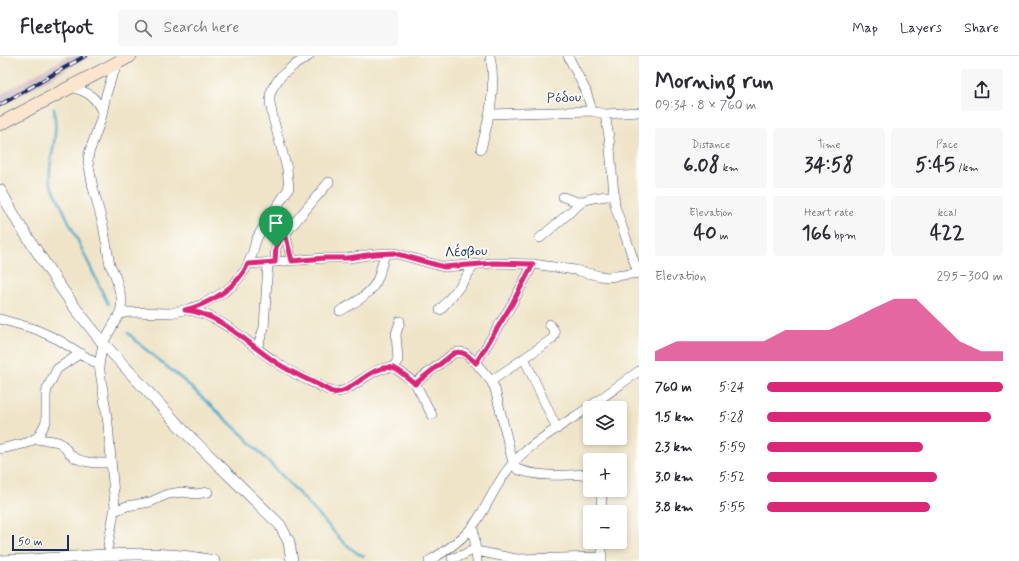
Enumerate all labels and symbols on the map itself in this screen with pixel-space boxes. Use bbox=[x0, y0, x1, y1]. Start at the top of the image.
street label: Ρόδου bbox=[547, 88, 582, 108]
pin bbox=[259, 206, 293, 247]
street label: Λέσβου bbox=[444, 241, 488, 262]
scale bar bbox=[12, 533, 69, 552]

